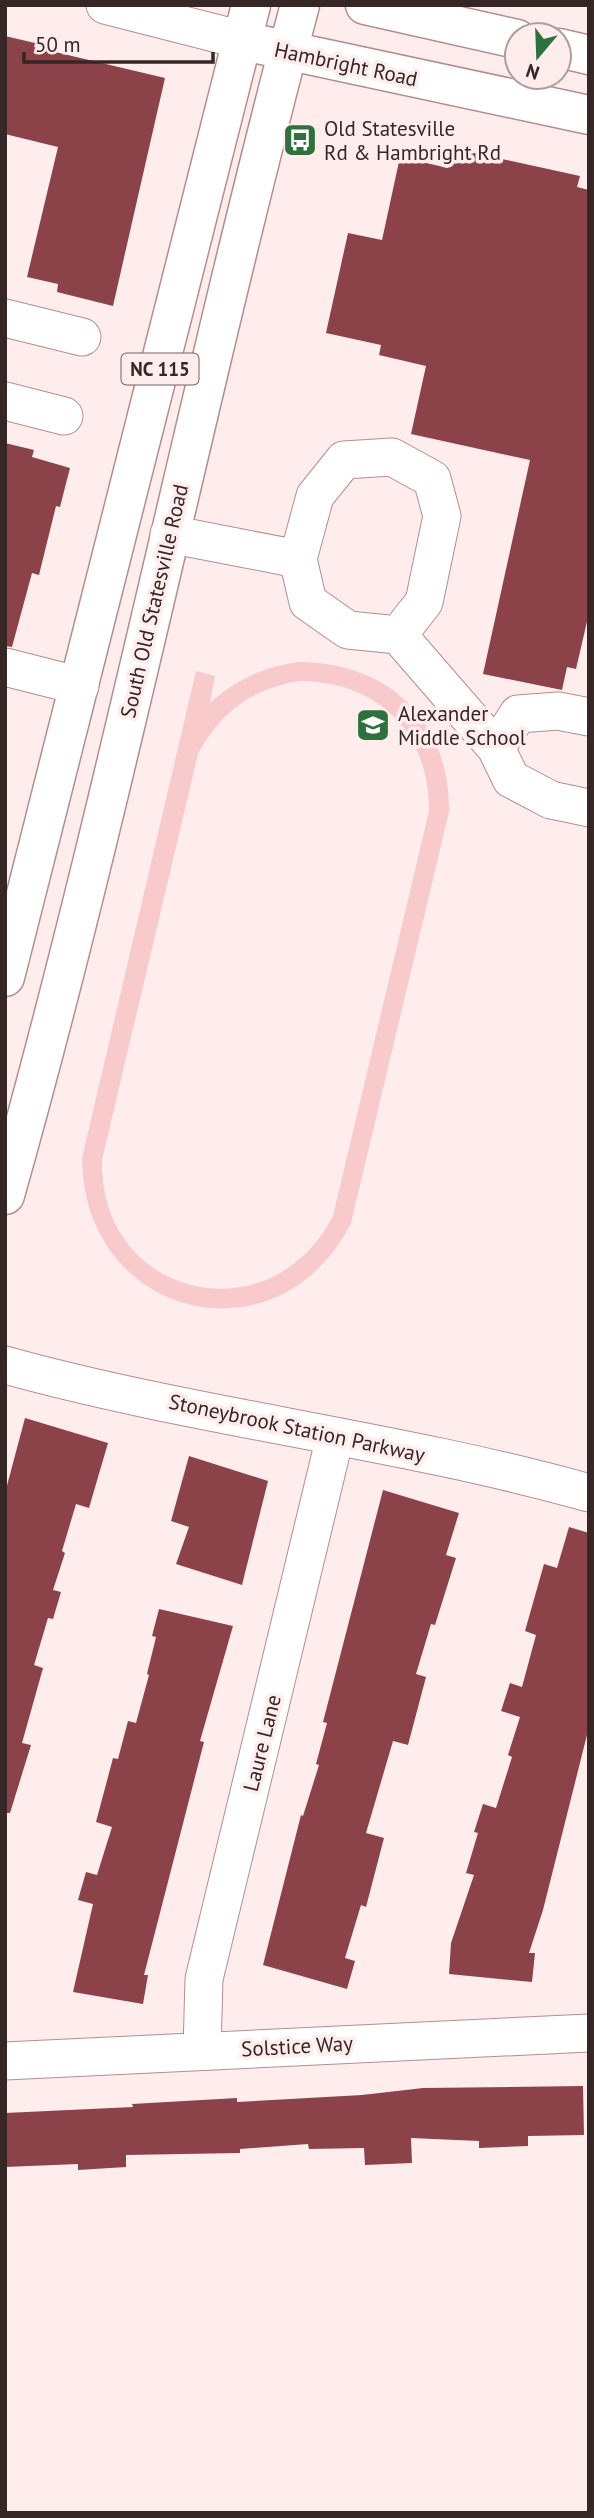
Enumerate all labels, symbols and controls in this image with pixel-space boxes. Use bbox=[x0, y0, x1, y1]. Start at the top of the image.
scale bar bbox=[24, 21, 214, 65]
north arrow bbox=[503, 21, 573, 91]
text: 50 m bbox=[35, 31, 81, 58]
street label: Hambright Road bbox=[272, 36, 420, 92]
text: N bbox=[523, 59, 542, 85]
place label: Old Statesville Rd & Hambright Rd bbox=[324, 115, 501, 166]
bus stop icon: Old Statesville Rd & Hambright Rd bbox=[281, 121, 319, 159]
road number: NC 115 bbox=[122, 354, 198, 384]
street label: South Old Statesville Road bbox=[114, 481, 194, 721]
place label: Alexander Middle School bbox=[398, 700, 526, 751]
school or university icon: Alexander Middle School bbox=[354, 706, 392, 744]
street label: Stoneybrook Station Parkway bbox=[167, 1388, 428, 1468]
street label: Laure Lane bbox=[237, 1692, 287, 1794]
street label: Solstice Way bbox=[241, 2030, 354, 2062]

